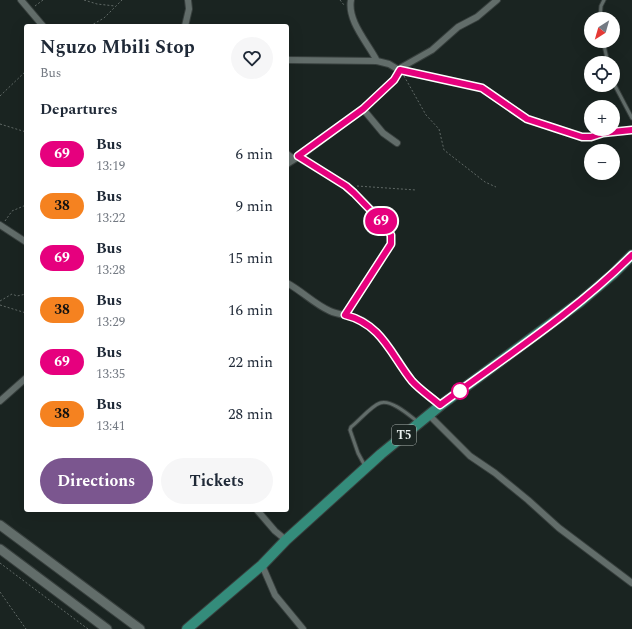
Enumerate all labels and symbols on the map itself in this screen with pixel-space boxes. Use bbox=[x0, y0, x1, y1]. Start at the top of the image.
north arrow bbox=[584, 12, 620, 48]
line badge: 69 bbox=[363, 208, 399, 234]
unlabelled marker bbox=[451, 382, 469, 400]
road number: T5 bbox=[392, 425, 416, 445]

